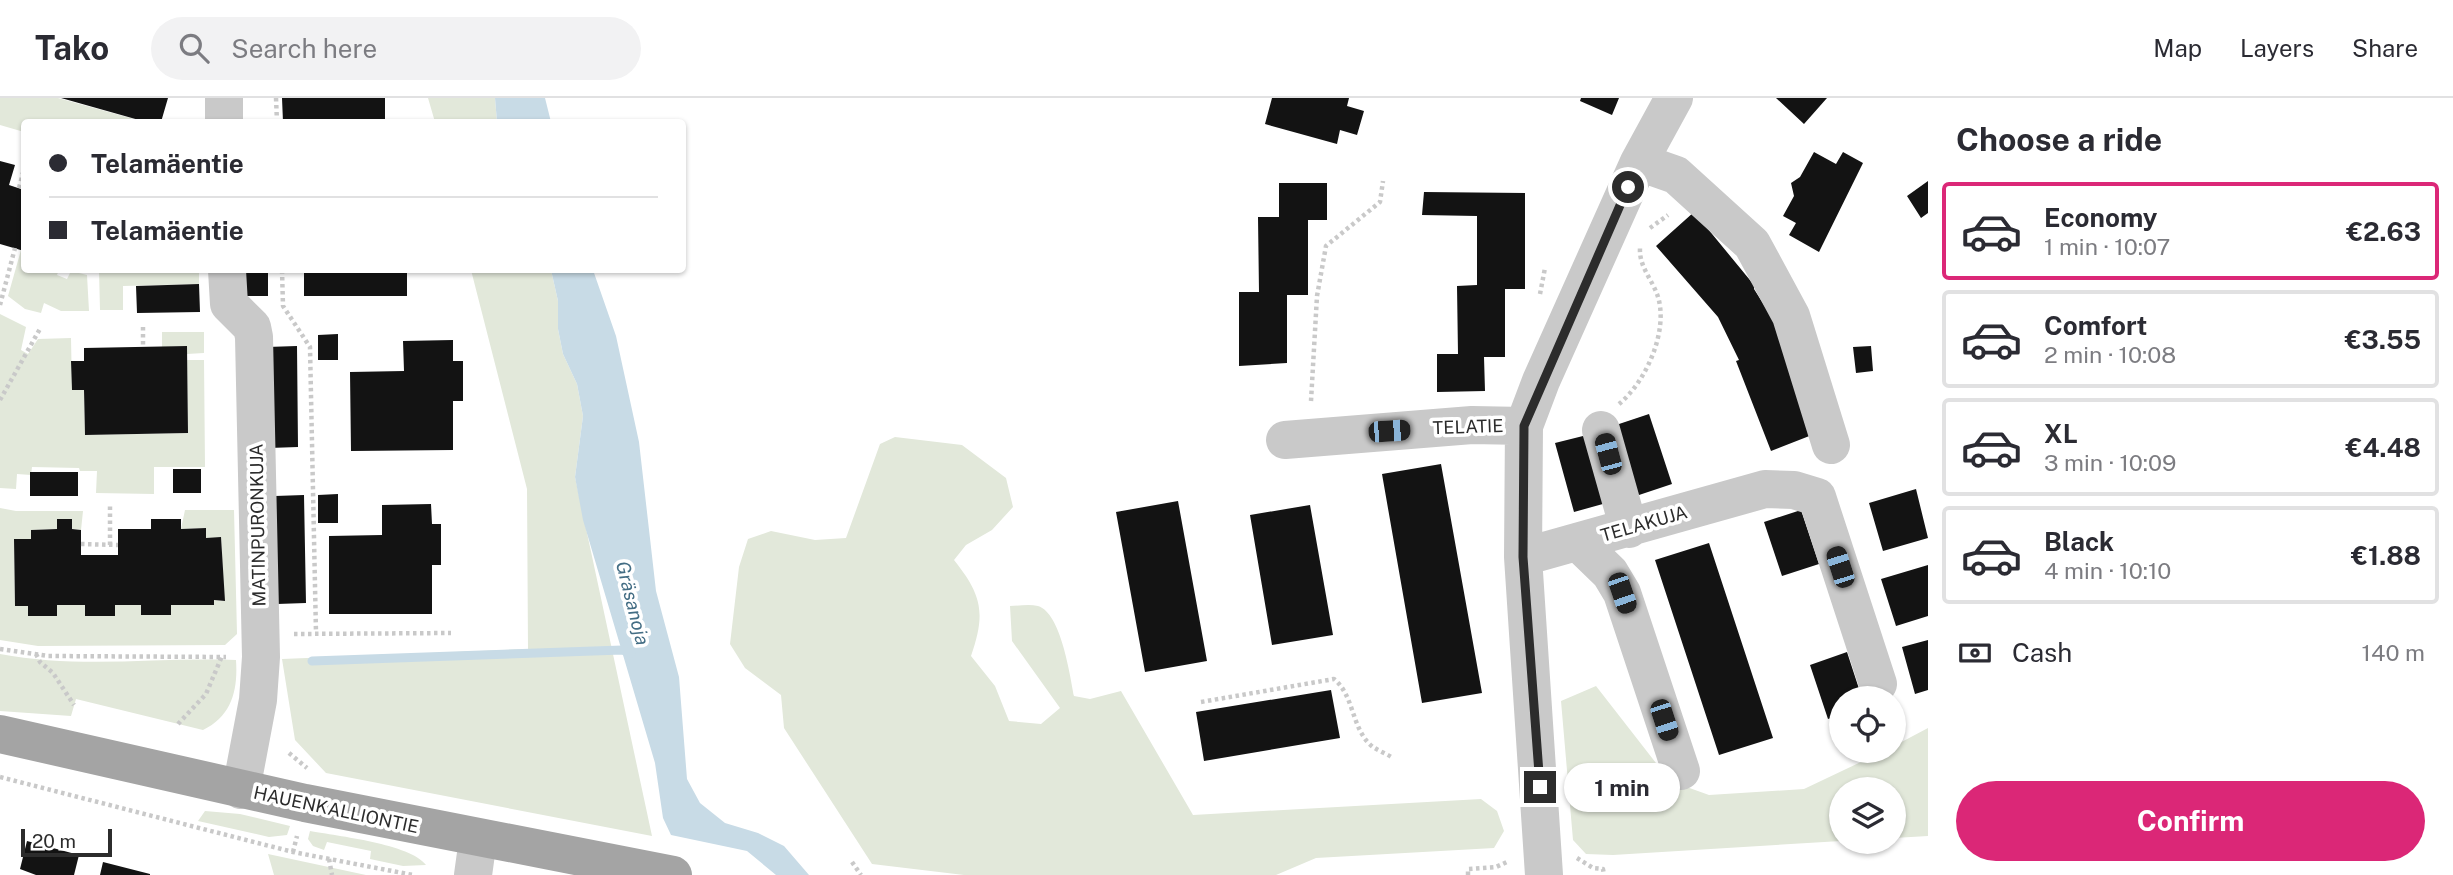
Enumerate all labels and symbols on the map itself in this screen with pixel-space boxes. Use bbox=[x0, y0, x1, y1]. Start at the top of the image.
route start bbox=[1612, 171, 1644, 203]
street label: TELATIE bbox=[1432, 415, 1504, 438]
car bbox=[1368, 419, 1411, 443]
car bbox=[1593, 431, 1624, 477]
street label: MATINPURONKUJA bbox=[246, 443, 269, 607]
street label: TELAKUJA bbox=[1598, 501, 1690, 546]
car bbox=[1824, 544, 1857, 590]
water label: Gräsanoja bbox=[612, 559, 654, 647]
car bbox=[1606, 570, 1639, 616]
car bbox=[1648, 697, 1681, 743]
callout: 1 min bbox=[1564, 762, 1680, 812]
route end bbox=[1524, 771, 1556, 803]
street label: HAUENKALLIONTIE bbox=[252, 782, 421, 837]
scale bar bbox=[21, 826, 112, 858]

